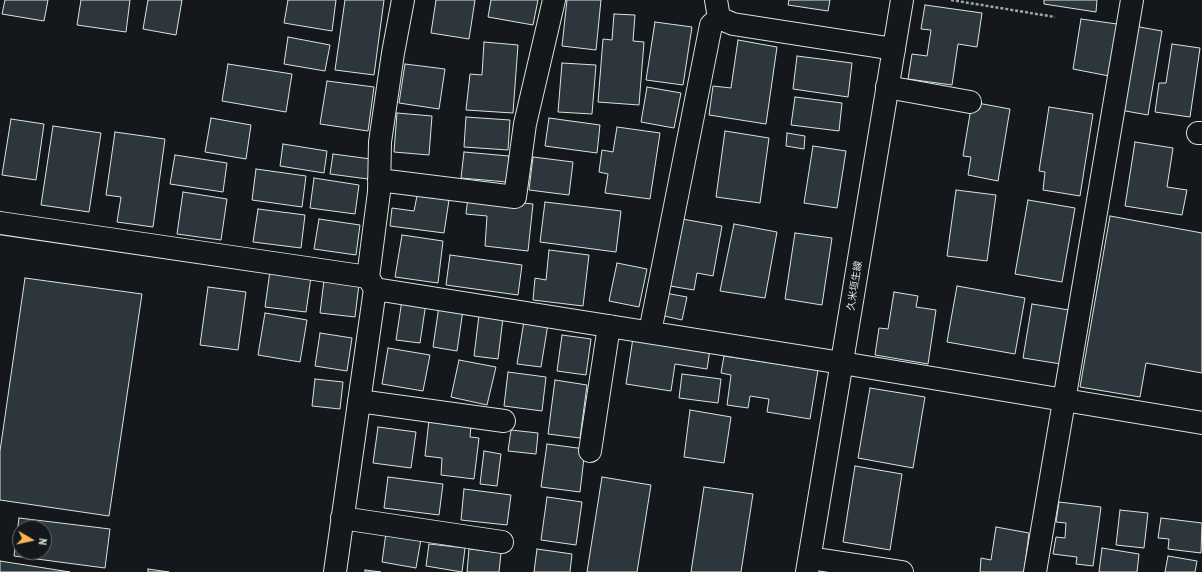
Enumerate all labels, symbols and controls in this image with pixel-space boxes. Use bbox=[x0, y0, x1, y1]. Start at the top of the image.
street label: 久米垣生線 bbox=[845, 260, 865, 312]
north arrow bbox=[12, 520, 52, 560]
text: N bbox=[35, 537, 50, 546]

